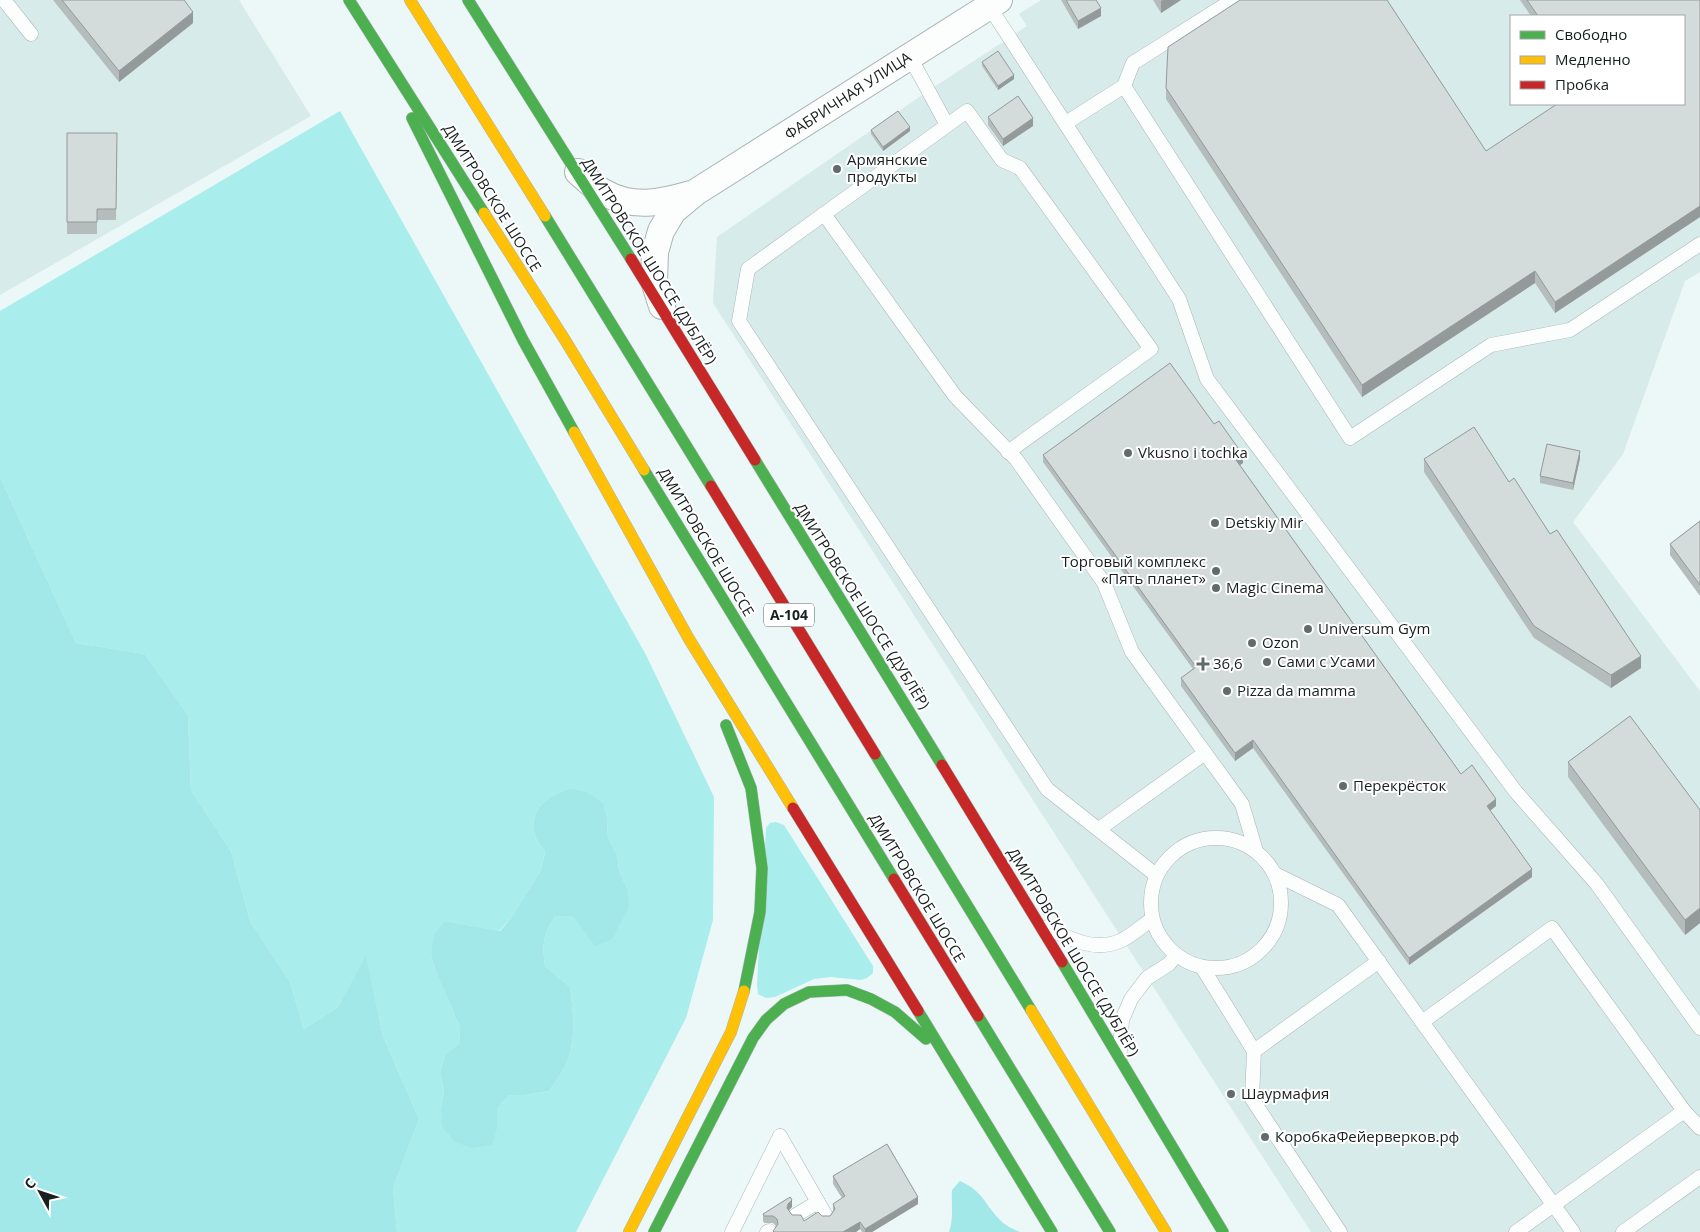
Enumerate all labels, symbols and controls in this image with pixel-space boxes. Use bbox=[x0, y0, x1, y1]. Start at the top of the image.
legend bbox=[1510, 15, 1685, 105]
text: Свободно bbox=[1555, 24, 1627, 44]
street label: ФАБРИЧНАЯ УЛИЦА bbox=[780, 46, 915, 144]
text: Медленно bbox=[1555, 49, 1631, 69]
text: Пробка bbox=[1555, 74, 1609, 94]
street label: ДМИТРОВСКОЕ ШОССЕ bbox=[439, 120, 547, 275]
place label: Армянские продукты bbox=[847, 149, 927, 186]
street label: ДМИТРОВСКОЕ ШОССЕ (ДУБЛЁР) bbox=[578, 153, 722, 368]
marker: Армянские продукты bbox=[831, 163, 843, 175]
place label: Vkusno i tochka bbox=[1138, 442, 1248, 462]
marker: Vkusno i tochka bbox=[1122, 447, 1134, 459]
street label: ДМИТРОВСКОЕ ШОССЕ bbox=[654, 463, 759, 620]
street label: ДМИТРОВСКОЕ ШОССЕ (ДУБЛЁР) bbox=[791, 498, 935, 713]
place label: Detskiy Mir bbox=[1225, 512, 1303, 532]
marker: Detskiy Mir bbox=[1209, 517, 1221, 529]
place label: Торговый комплекс «Пять планет» bbox=[1061, 551, 1206, 588]
marker: Торговый комплекс «Пять планет» bbox=[1210, 565, 1222, 577]
place label: Magic Cinema bbox=[1226, 577, 1324, 597]
marker: Magic Cinema bbox=[1210, 582, 1222, 594]
road number: А-104 bbox=[764, 604, 814, 626]
place label: Universum Gym bbox=[1318, 618, 1430, 638]
marker: Universum Gym bbox=[1302, 623, 1314, 635]
place label: Ozon bbox=[1262, 632, 1299, 652]
marker: Ozon bbox=[1246, 637, 1258, 649]
place label: Сами с Усами bbox=[1277, 651, 1376, 671]
place label: 36,6 bbox=[1213, 653, 1243, 673]
marker: Сами с Усами bbox=[1261, 656, 1273, 668]
marker: 36,6 bbox=[1197, 658, 1209, 670]
place label: Pizza da mamma bbox=[1237, 680, 1356, 700]
marker: Pizza da mamma bbox=[1221, 685, 1233, 697]
place label: Перекрёсток bbox=[1353, 775, 1447, 795]
marker: Перекрёсток bbox=[1337, 780, 1349, 792]
street label: ДМИТРОВСКОЕ ШОССЕ bbox=[865, 809, 970, 966]
street label: ДМИТРОВСКОЕ ШОССЕ (ДУБЛЁР) bbox=[1003, 843, 1144, 1060]
place label: Шаурмафия bbox=[1241, 1083, 1329, 1103]
marker: Шаурмафия bbox=[1225, 1088, 1237, 1100]
place label: КоробкаФейерверков.рф bbox=[1275, 1126, 1459, 1146]
marker: КоробкаФейерверков.рф bbox=[1259, 1131, 1271, 1143]
north arrow bbox=[15, 1167, 65, 1217]
text: С bbox=[20, 1174, 40, 1193]

